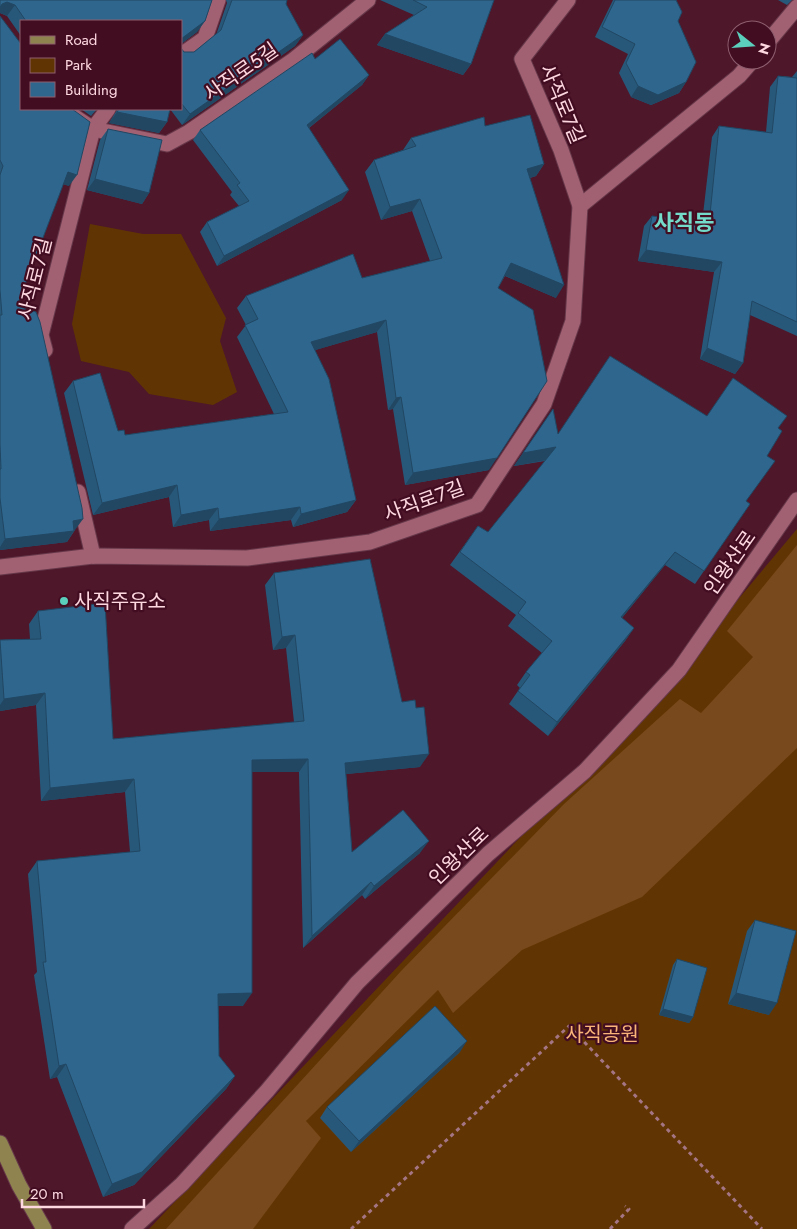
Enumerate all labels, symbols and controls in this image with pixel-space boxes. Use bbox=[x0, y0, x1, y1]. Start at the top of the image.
legend bbox=[20, 20, 182, 110]
north arrow bbox=[727, 20, 777, 70]
text: Road bbox=[65, 29, 97, 51]
street label: 사직로5길 bbox=[198, 36, 284, 108]
text: N bbox=[753, 41, 776, 57]
text: Park bbox=[65, 54, 92, 76]
street label: 사직로7길 bbox=[532, 60, 592, 148]
text: Building bbox=[65, 79, 117, 101]
district label: 사직동 bbox=[654, 206, 714, 238]
street label: 사직로7길 bbox=[11, 235, 59, 323]
street label: 사직로7길 bbox=[380, 473, 468, 529]
street label: 인왕산로 bbox=[697, 525, 763, 601]
place label: 사직주유소 bbox=[74, 587, 166, 616]
marker: 사직주유소 bbox=[58, 595, 70, 607]
street label: 인왕산로 bbox=[422, 820, 496, 892]
park label: 사직공원 bbox=[565, 1020, 639, 1049]
scale bar bbox=[22, 1176, 145, 1208]
text: 20 m bbox=[30, 1183, 64, 1205]

